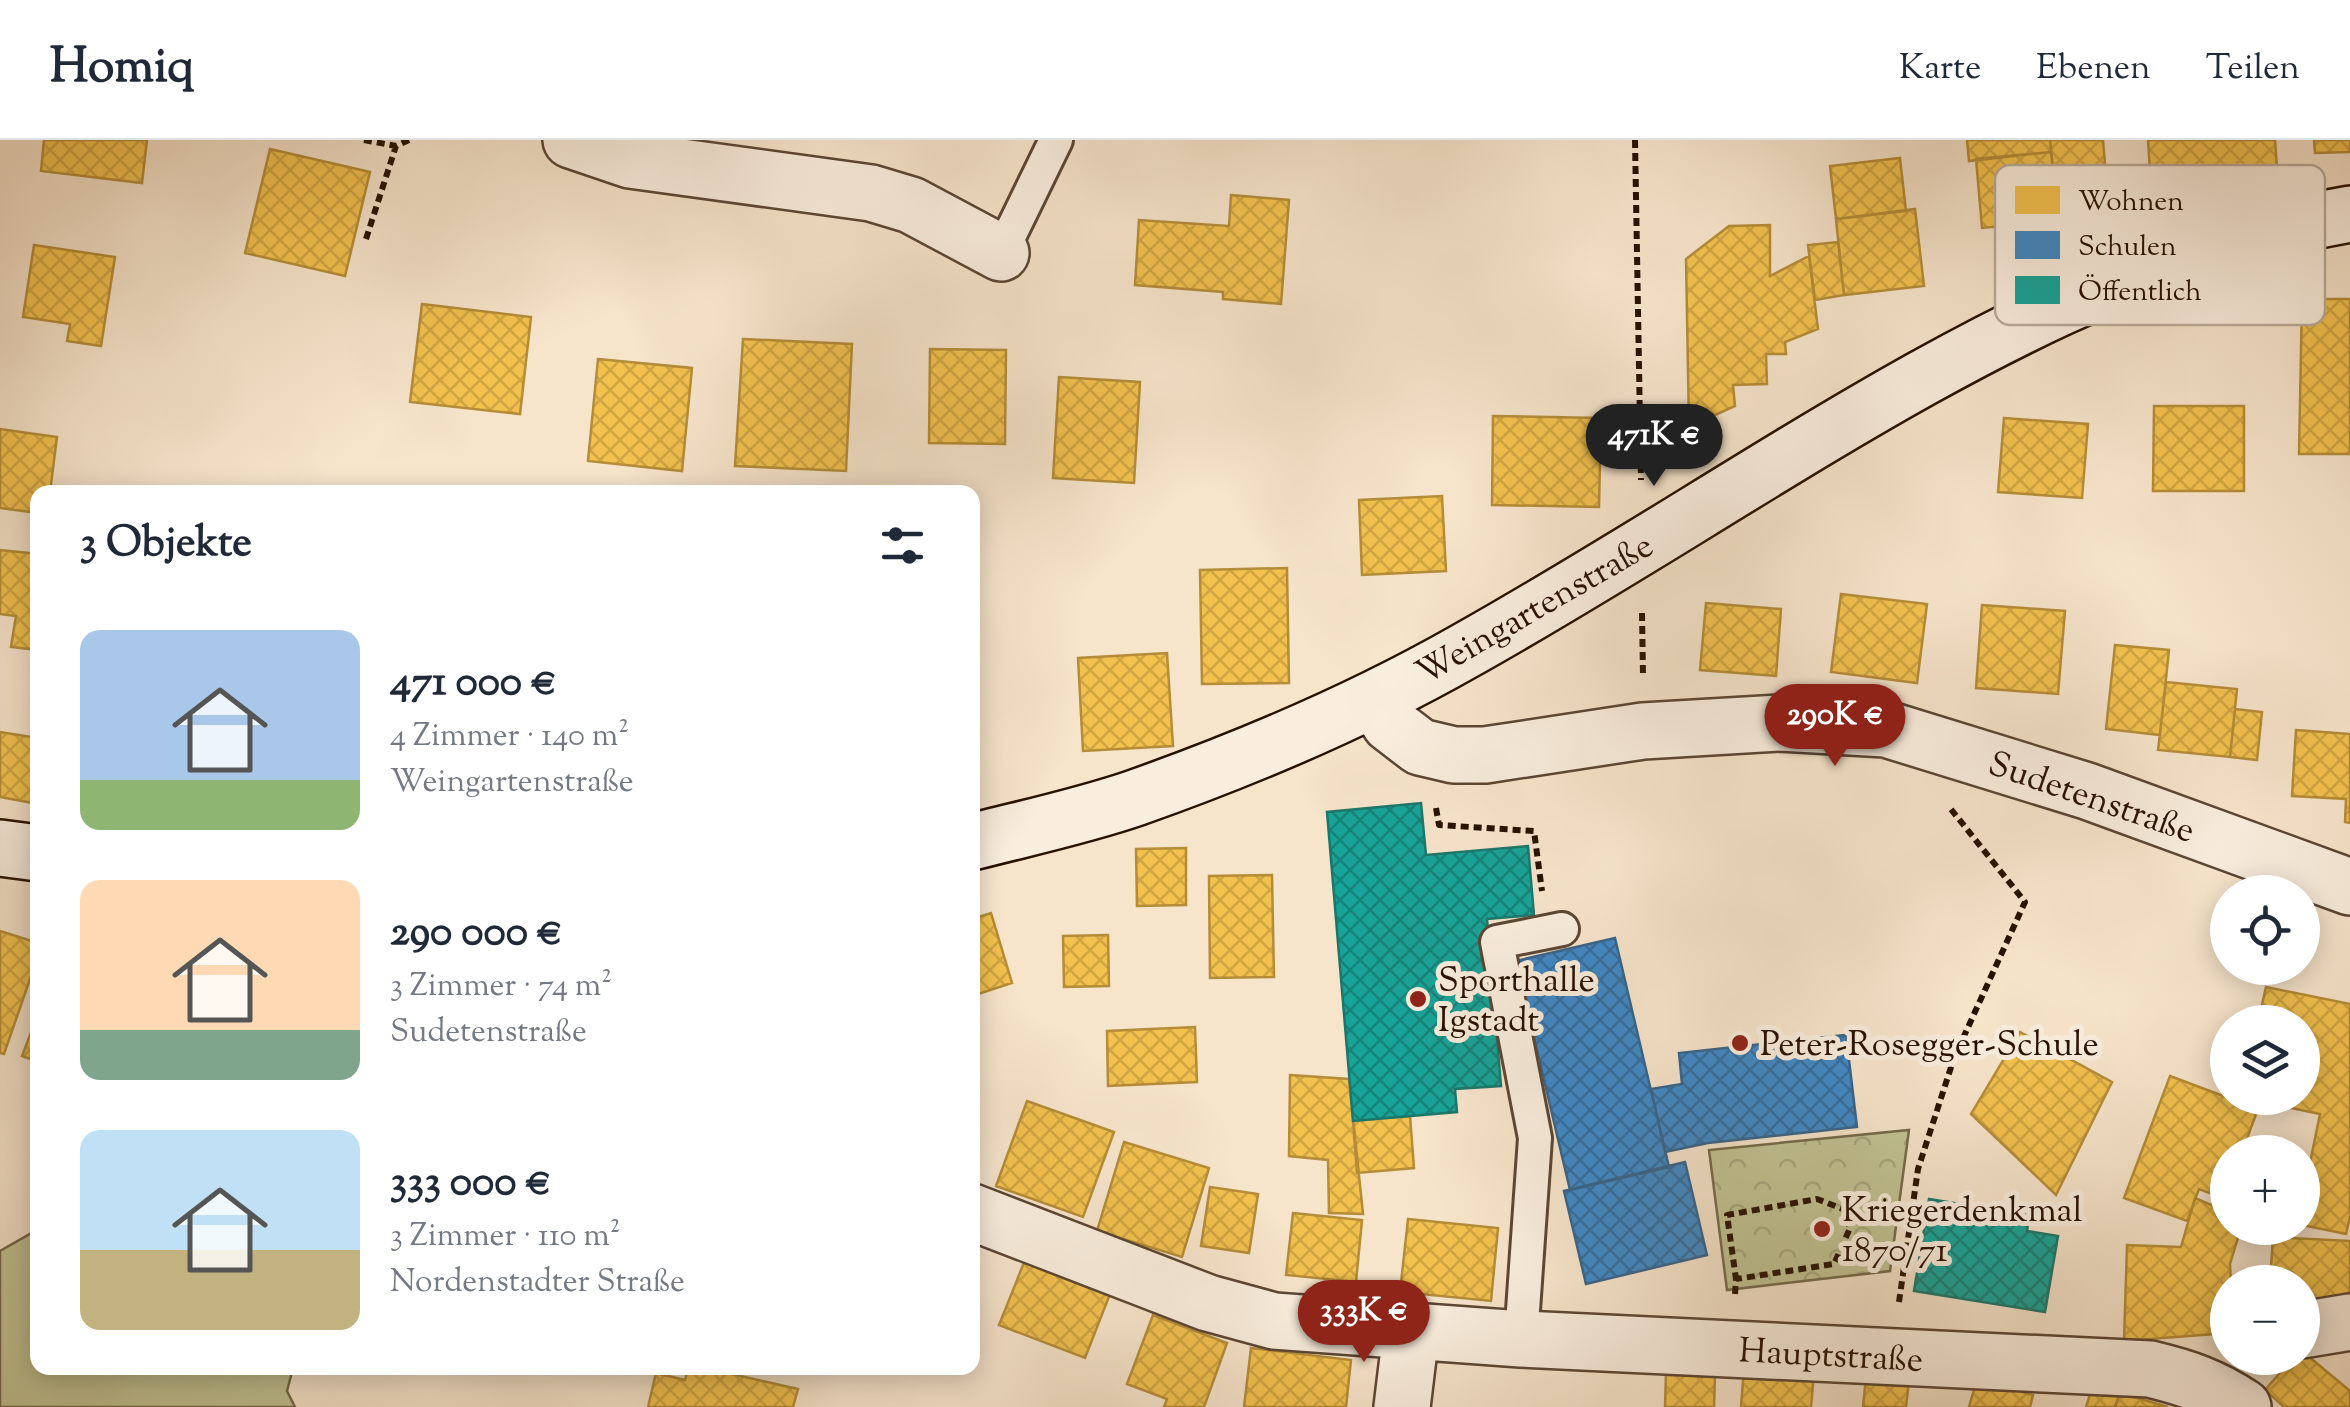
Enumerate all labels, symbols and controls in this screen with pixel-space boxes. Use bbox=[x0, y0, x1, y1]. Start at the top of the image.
text: Homiq bbox=[50, 35, 194, 104]
text: Karte bbox=[1899, 44, 1981, 95]
text: Ebenen bbox=[2036, 44, 2151, 95]
text: Teilen bbox=[2206, 44, 2300, 95]
legend bbox=[1995, 165, 2325, 325]
text: Wohnen bbox=[2078, 183, 2184, 223]
text: Schulen bbox=[2078, 228, 2177, 268]
text: Öffentlich bbox=[2078, 273, 2202, 313]
pin: 471K € bbox=[1573, 404, 1735, 489]
text: 471K € bbox=[1608, 413, 1700, 459]
text: 3 Objekte bbox=[80, 515, 252, 575]
icon: filters bbox=[875, 518, 930, 573]
street label: Weingartenstraße bbox=[1408, 522, 1664, 700]
text: 471 000 € bbox=[390, 654, 557, 714]
icon: home bbox=[160, 670, 280, 790]
pin: 290K € bbox=[1754, 684, 1916, 769]
text: 290K € bbox=[1786, 693, 1884, 739]
text: 4 Zimmer · 140 m² bbox=[390, 714, 629, 760]
street label: Sudetenstraße bbox=[1981, 740, 2201, 858]
text: Weingartenstraße bbox=[390, 760, 634, 806]
map controls bbox=[2210, 875, 2320, 1375]
button: locate bbox=[2210, 875, 2320, 985]
text: 290 000 € bbox=[390, 904, 563, 964]
icon: home bbox=[160, 920, 280, 1040]
place label: Sporthalle Igstadt bbox=[1438, 957, 1595, 1048]
text: 3 Zimmer · 74 m² bbox=[390, 964, 612, 1010]
marker: Sporthalle Igstadt bbox=[1407, 988, 1429, 1010]
button: layers bbox=[2210, 1005, 2320, 1115]
text: Sudetenstraße bbox=[390, 1010, 587, 1056]
place label: Peter-Rosegger-Schule bbox=[1760, 1021, 2099, 1072]
marker: Peter-Rosegger-Schule bbox=[1729, 1032, 1751, 1054]
button: + bbox=[2210, 1135, 2320, 1245]
text: 333 000 € bbox=[390, 1154, 551, 1214]
icon: home bbox=[160, 1170, 280, 1290]
place label: Kriegerdenkmal 1870/71 bbox=[1842, 1187, 2083, 1278]
text: 3 Zimmer · 110 m² bbox=[390, 1214, 621, 1260]
marker: Kriegerdenkmal 1870/71 bbox=[1811, 1218, 1833, 1240]
text: Nordenstadter Straße bbox=[390, 1260, 685, 1306]
button: − bbox=[2210, 1265, 2320, 1375]
pin: 333K € bbox=[1283, 1280, 1445, 1365]
text: 333K € bbox=[1320, 1289, 1408, 1335]
street label: Hauptstraße bbox=[1737, 1327, 1924, 1388]

